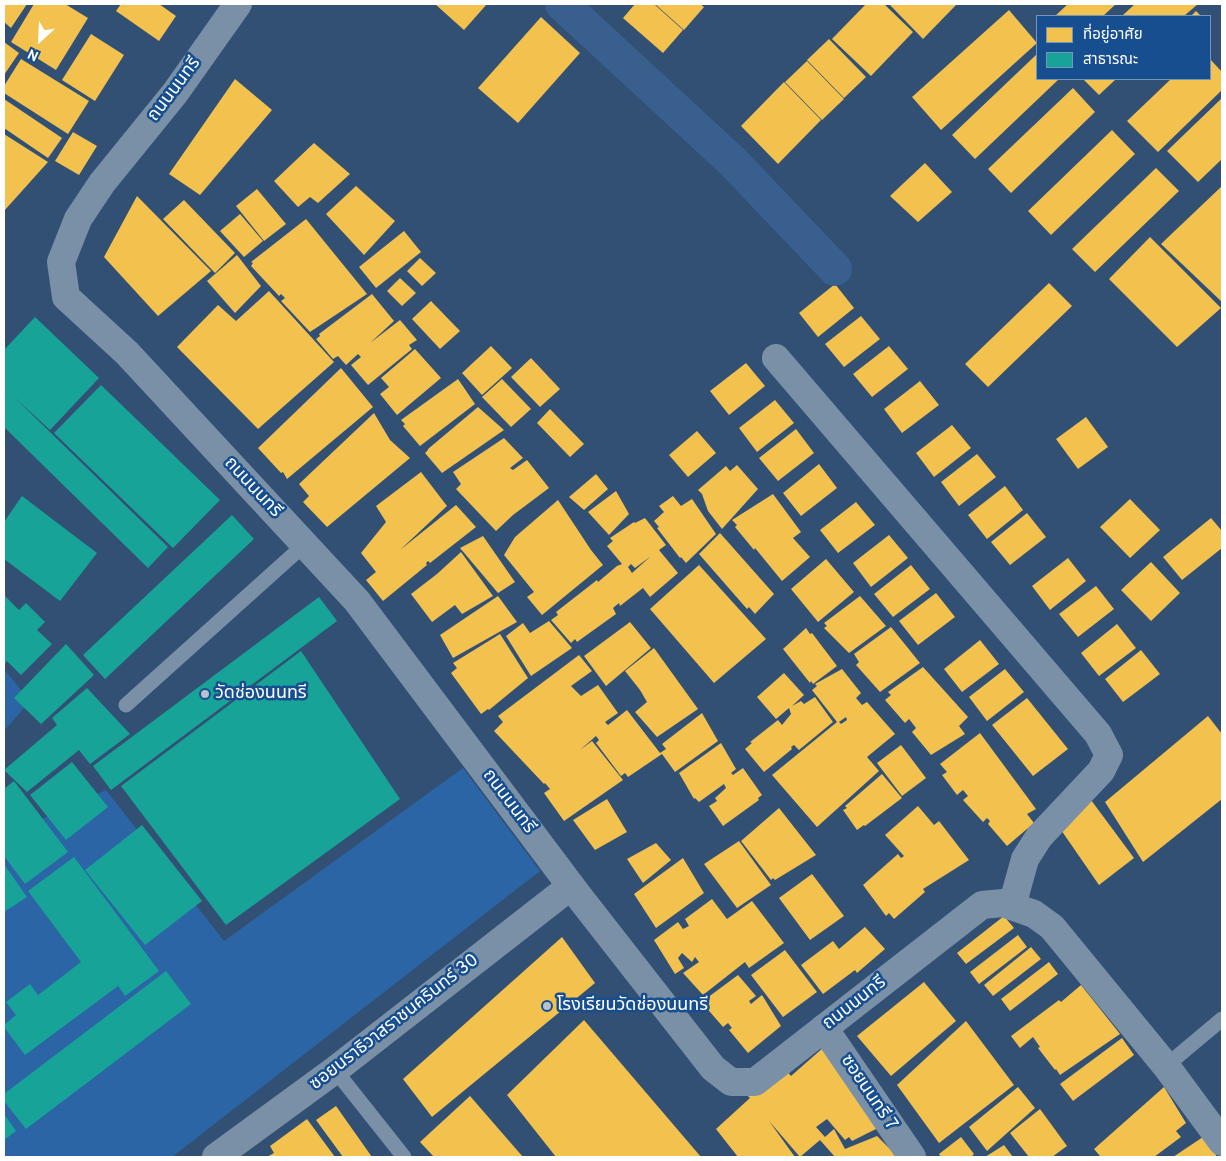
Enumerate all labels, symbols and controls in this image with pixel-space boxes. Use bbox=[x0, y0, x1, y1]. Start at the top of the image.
north arrow bbox=[15, 15, 65, 65]
legend bbox=[1036, 15, 1211, 80]
text: ที่อยู่อาศัย bbox=[1083, 26, 1143, 45]
text: N bbox=[25, 44, 42, 64]
text: สาธารณะ bbox=[1083, 51, 1138, 70]
street label: ถนนนนทรี bbox=[144, 54, 206, 126]
street label: ถนนนนทรี bbox=[219, 453, 285, 523]
place label: วัดช่องนนทรี bbox=[215, 683, 307, 705]
marker: วัดช่องนนทรี bbox=[199, 688, 211, 700]
street label: ถนนนนทรี bbox=[477, 766, 539, 838]
street label: ซอยนราธิวาสราชนครินทร์ 30 bbox=[306, 950, 484, 1096]
street label: ถนนนนทรี bbox=[819, 972, 891, 1036]
place label: โรงเรียนวัดช่องนนทรี bbox=[557, 995, 708, 1017]
marker: โรงเรียนวัดช่องนนทรี bbox=[541, 1000, 553, 1012]
street label: ซอยนนทรี 7 bbox=[835, 1051, 901, 1135]

